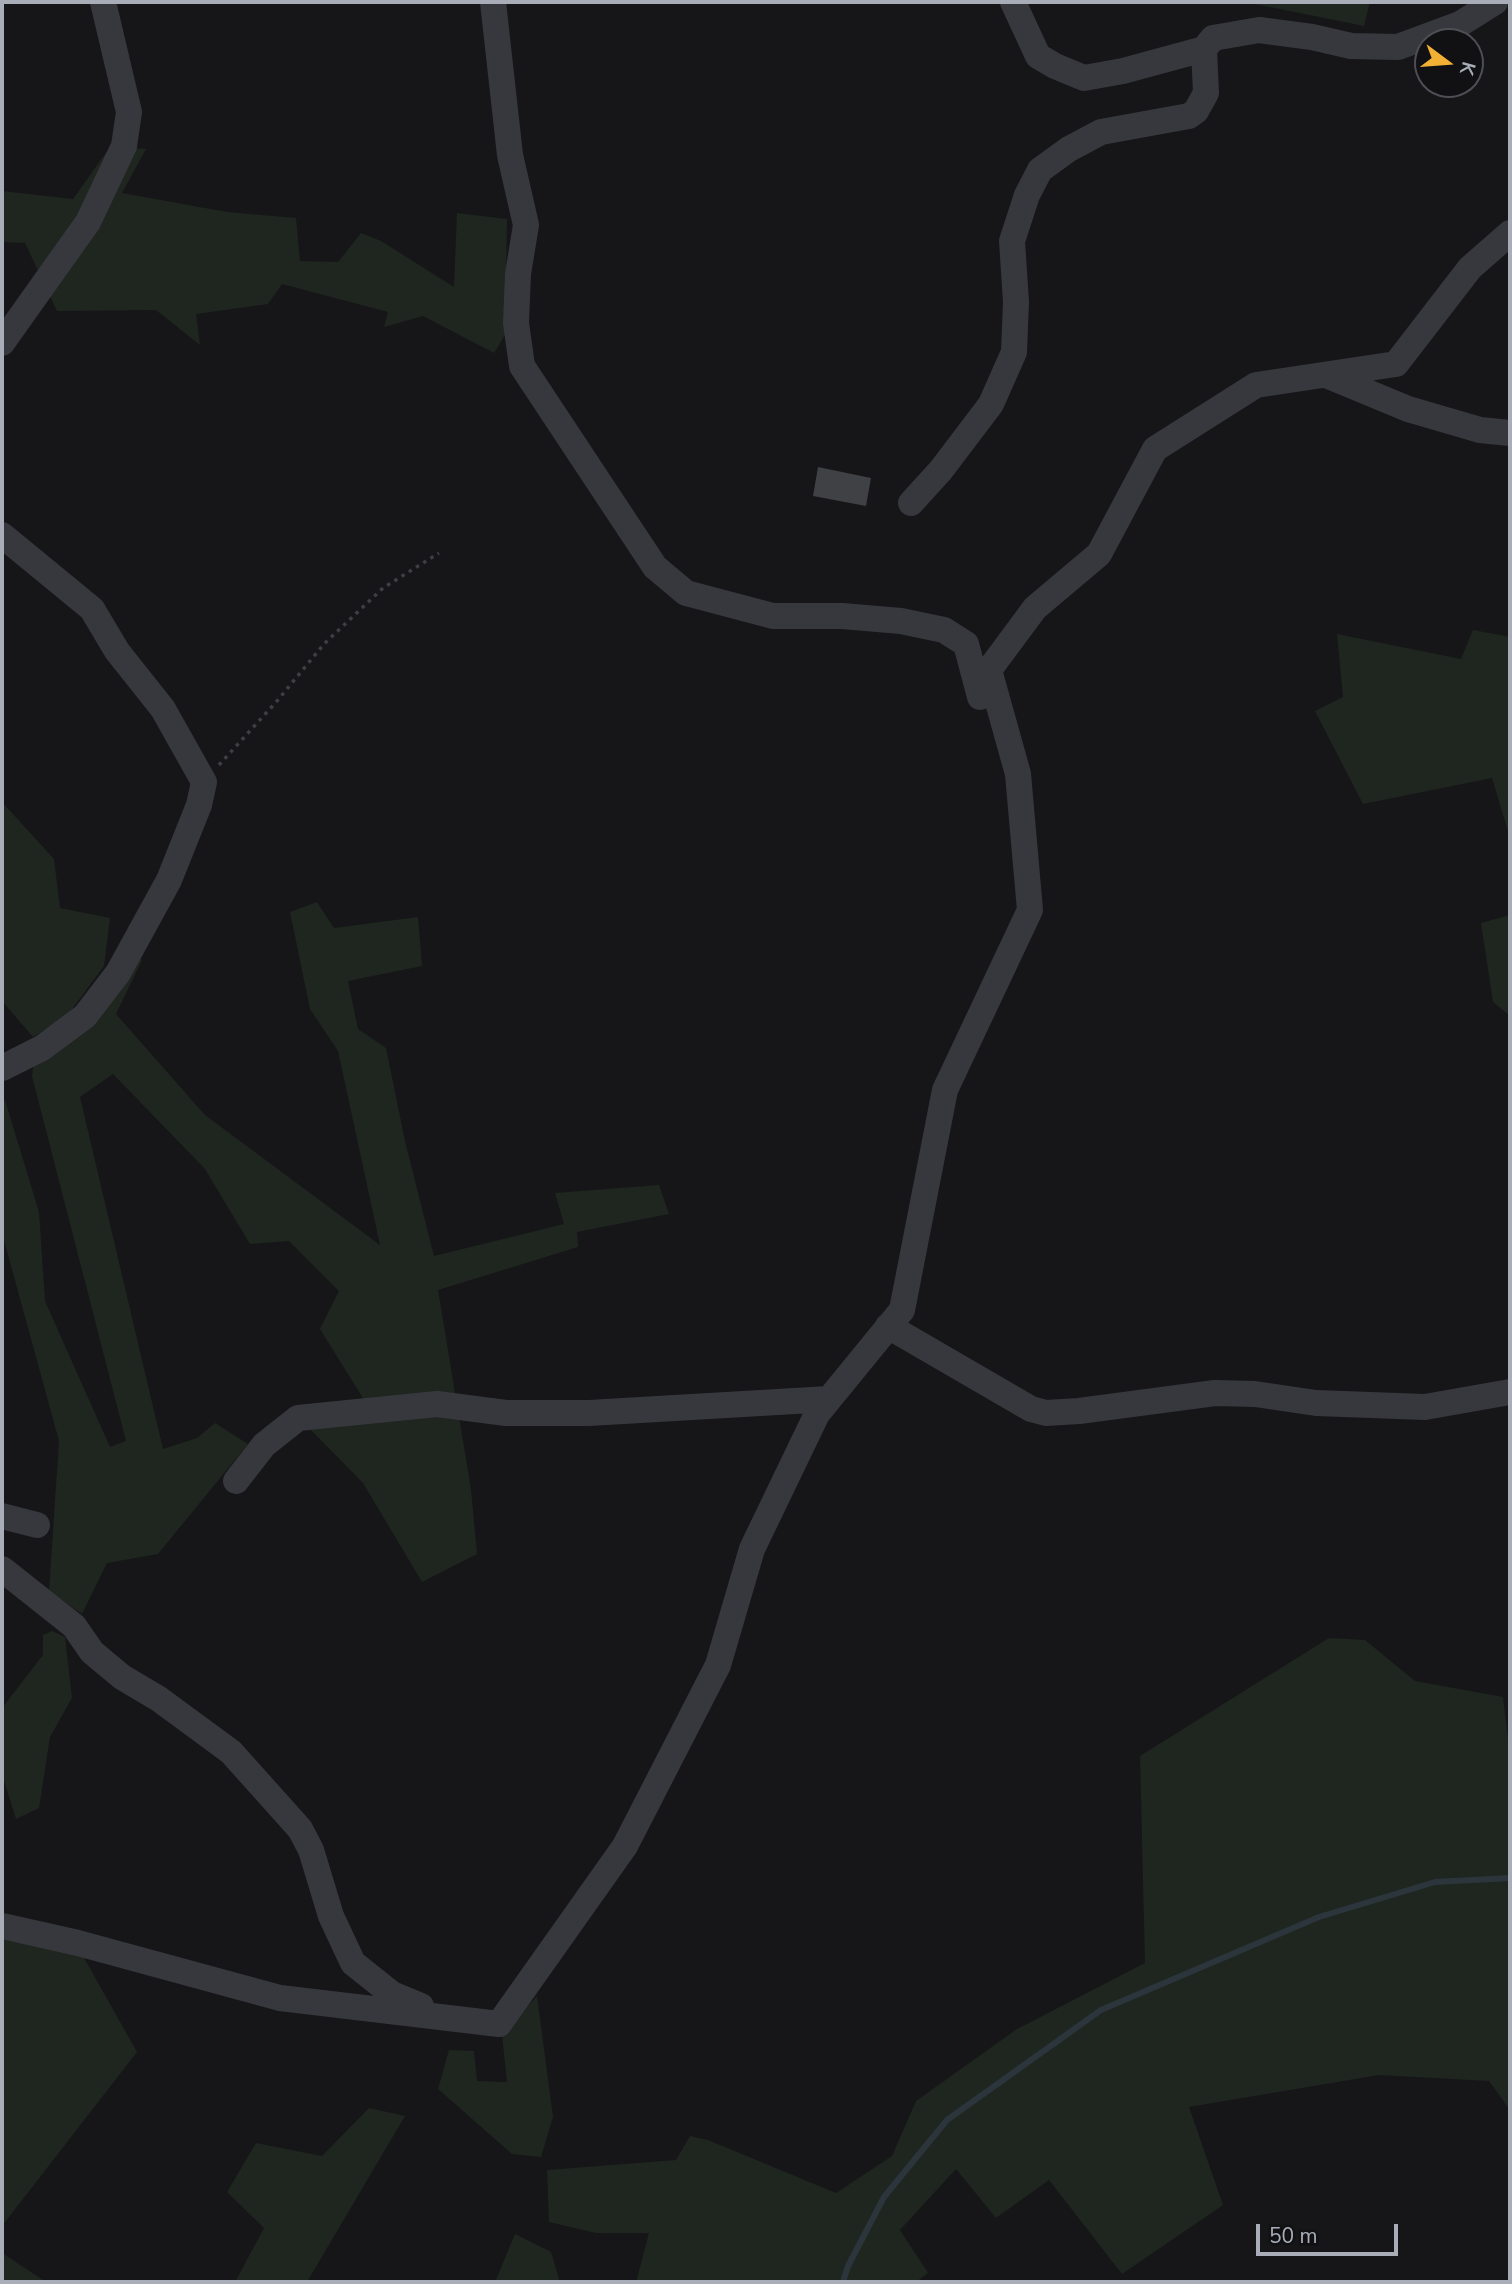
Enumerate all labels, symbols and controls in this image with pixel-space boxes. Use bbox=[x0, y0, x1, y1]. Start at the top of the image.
north arrow bbox=[1414, 28, 1484, 98]
text: K bbox=[1453, 59, 1482, 78]
scale bar bbox=[1260, 2210, 1402, 2254]
text: 50 m bbox=[1269, 2222, 1318, 2250]

